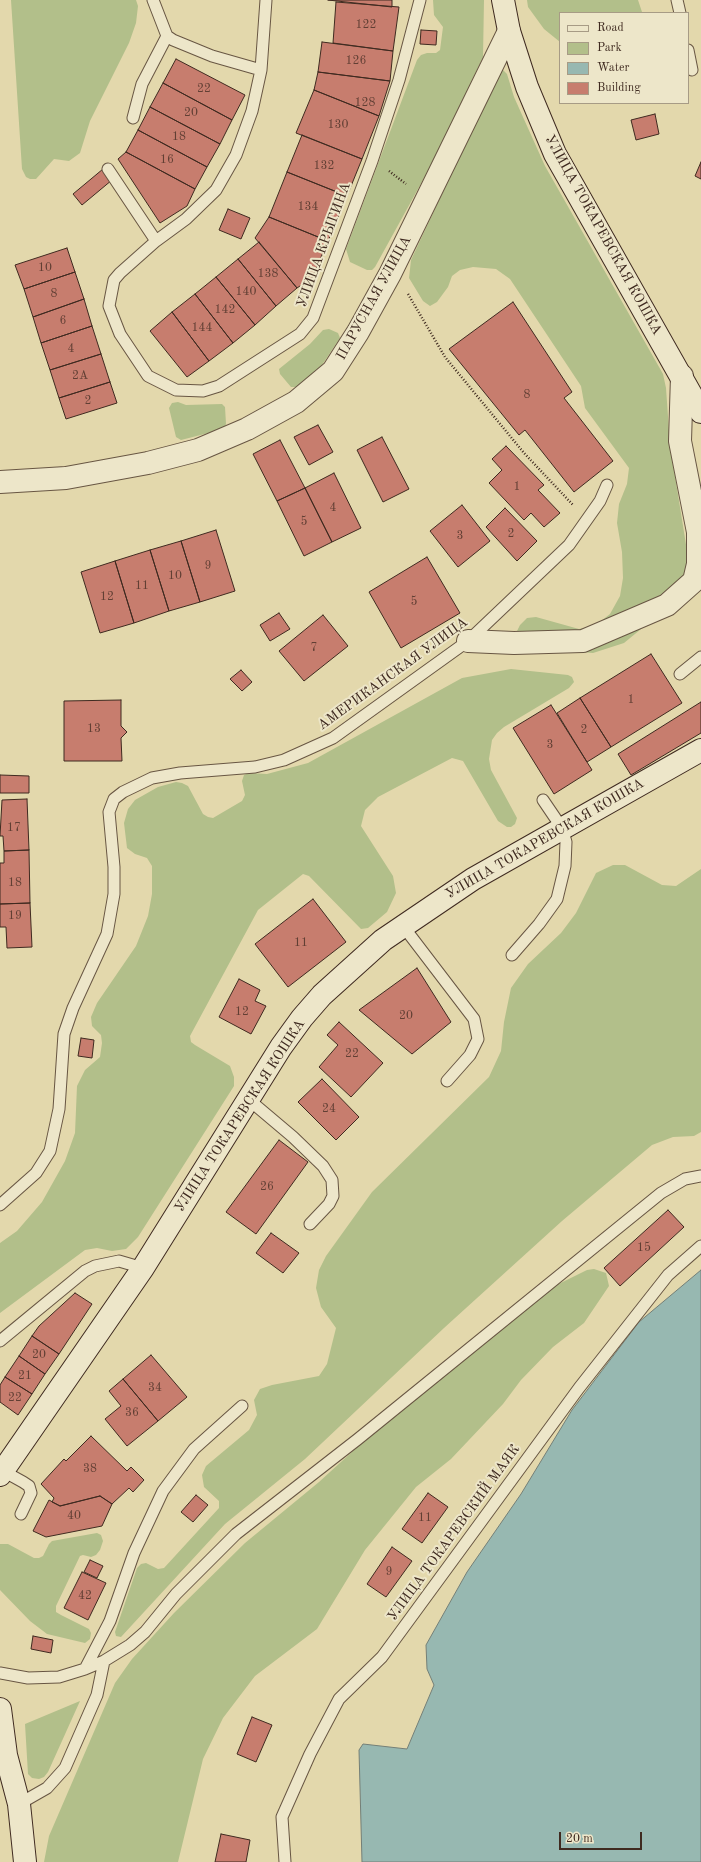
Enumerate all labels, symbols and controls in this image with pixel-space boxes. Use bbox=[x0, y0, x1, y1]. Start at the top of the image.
legend bbox=[559, 12, 689, 104]
house number: 122 bbox=[356, 18, 376, 32]
text: Road bbox=[597, 22, 624, 34]
text: Park bbox=[597, 42, 622, 54]
house number: 126 bbox=[346, 54, 366, 68]
text: Water bbox=[597, 62, 629, 74]
house number: 22 bbox=[197, 82, 211, 96]
text: Building bbox=[597, 82, 641, 94]
house number: 128 bbox=[355, 96, 375, 110]
house number: 20 bbox=[184, 106, 198, 120]
house number: 130 bbox=[328, 118, 348, 132]
house number: 18 bbox=[172, 130, 186, 144]
street label: УЛИЦА ТОКАРЕВСКАЯ КОШКА bbox=[541, 132, 665, 338]
house number: 16 bbox=[160, 153, 174, 167]
house number: 132 bbox=[314, 159, 334, 173]
street label: УЛИЦА КРЫГИНА bbox=[293, 180, 355, 310]
house number: 134 bbox=[298, 200, 318, 214]
street label: ПАРУСНАЯ УЛИЦА bbox=[333, 233, 415, 363]
house number: 10 bbox=[38, 261, 52, 275]
house number: 138 bbox=[258, 267, 278, 281]
house number: 140 bbox=[236, 285, 256, 299]
house number: 8 bbox=[51, 287, 57, 301]
house number: 142 bbox=[215, 303, 235, 317]
house number: 6 bbox=[60, 314, 66, 328]
house number: 144 bbox=[192, 321, 212, 335]
house number: 4 bbox=[68, 342, 74, 356]
house number: 2А bbox=[72, 369, 88, 383]
house number: 8 bbox=[524, 388, 530, 402]
house number: 2 bbox=[85, 394, 91, 408]
house number: 1 bbox=[514, 480, 520, 494]
house number: 4 bbox=[330, 501, 336, 515]
house number: 5 bbox=[301, 515, 307, 529]
house number: 2 bbox=[508, 527, 514, 541]
house number: 3 bbox=[457, 529, 463, 543]
house number: 9 bbox=[205, 559, 211, 573]
house number: 10 bbox=[168, 569, 182, 583]
house number: 11 bbox=[135, 579, 149, 593]
house number: 12 bbox=[100, 590, 114, 604]
house number: 5 bbox=[411, 595, 417, 609]
street label: АМЕРИКАНСКАЯ УЛИЦА bbox=[315, 614, 471, 734]
house number: 7 bbox=[311, 641, 317, 655]
house number: 1 bbox=[628, 693, 634, 707]
house number: 13 bbox=[87, 722, 101, 736]
house number: 2 bbox=[581, 723, 587, 737]
house number: 3 bbox=[547, 738, 553, 752]
street label: УЛИЦА ТОКАРЕВСКАЯ КОШКА bbox=[443, 775, 647, 903]
house number: 17 bbox=[7, 821, 21, 835]
house number: 18 bbox=[8, 876, 22, 890]
house number: 19 bbox=[8, 909, 22, 923]
house number: 11 bbox=[294, 936, 308, 950]
house number: 12 bbox=[235, 1005, 249, 1019]
house number: 20 bbox=[399, 1009, 413, 1023]
street label: УЛИЦА ТОКАРЕВСКАЯ КОШКА bbox=[171, 1016, 309, 1216]
house number: 22 bbox=[345, 1047, 359, 1061]
house number: 24 bbox=[322, 1102, 336, 1116]
house number: 26 bbox=[260, 1180, 274, 1194]
house number: 15 bbox=[637, 1241, 651, 1255]
house number: 20 bbox=[32, 1348, 46, 1362]
house number: 21 bbox=[18, 1369, 32, 1383]
house number: 34 bbox=[148, 1381, 162, 1395]
house number: 22 bbox=[8, 1391, 22, 1405]
house number: 36 bbox=[125, 1406, 139, 1420]
street label: УЛИЦА ТОКАРЕВСКИЙ МАЯК bbox=[384, 1441, 524, 1625]
house number: 38 bbox=[83, 1462, 97, 1476]
house number: 40 bbox=[67, 1509, 81, 1523]
house number: 11 bbox=[418, 1511, 432, 1525]
house number: 9 bbox=[386, 1565, 392, 1579]
house number: 42 bbox=[78, 1589, 92, 1603]
scale bar bbox=[561, 1824, 644, 1850]
text: 20 m bbox=[566, 1833, 593, 1845]

